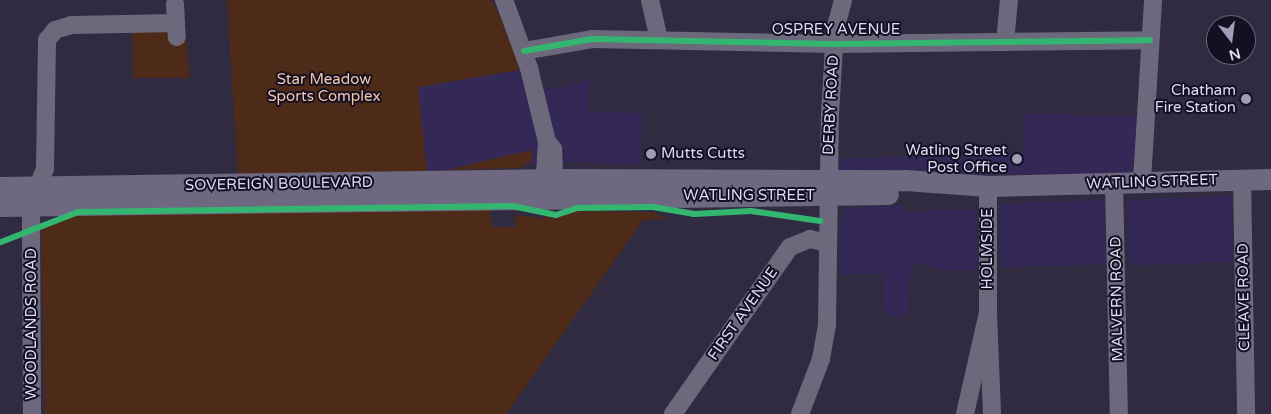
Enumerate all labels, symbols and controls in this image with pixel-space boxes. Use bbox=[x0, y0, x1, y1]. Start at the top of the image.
north arrow bbox=[1206, 15, 1256, 65]
street label: OSPREY AVENUE bbox=[772, 21, 900, 39]
text: N bbox=[1227, 44, 1242, 64]
street label: DERBY ROAD bbox=[819, 55, 843, 155]
park label: Star Meadow Sports Complex bbox=[267, 70, 381, 105]
place label: Chatham Fire Station bbox=[1155, 81, 1236, 116]
marker: Chatham Fire Station bbox=[1240, 93, 1252, 105]
place label: Watling Street Post Office bbox=[906, 141, 1007, 176]
place label: Mutts Cutts bbox=[661, 145, 745, 163]
marker: Mutts Cutts bbox=[645, 148, 657, 160]
marker: Watling Street Post Office bbox=[1011, 153, 1023, 165]
street label: WATLING STREET bbox=[1086, 171, 1218, 193]
street label: SOVEREIGN BOULEVARD bbox=[185, 173, 373, 195]
street label: WATLING STREET bbox=[683, 187, 815, 205]
street label: HOLMSIDE bbox=[979, 209, 997, 289]
street label: MALVERN ROAD bbox=[1107, 236, 1127, 362]
street label: CLEAVE ROAD bbox=[1234, 243, 1254, 351]
street label: WOODLANDS ROAD bbox=[23, 248, 41, 400]
street label: FIRST AVENUE bbox=[704, 264, 782, 364]

